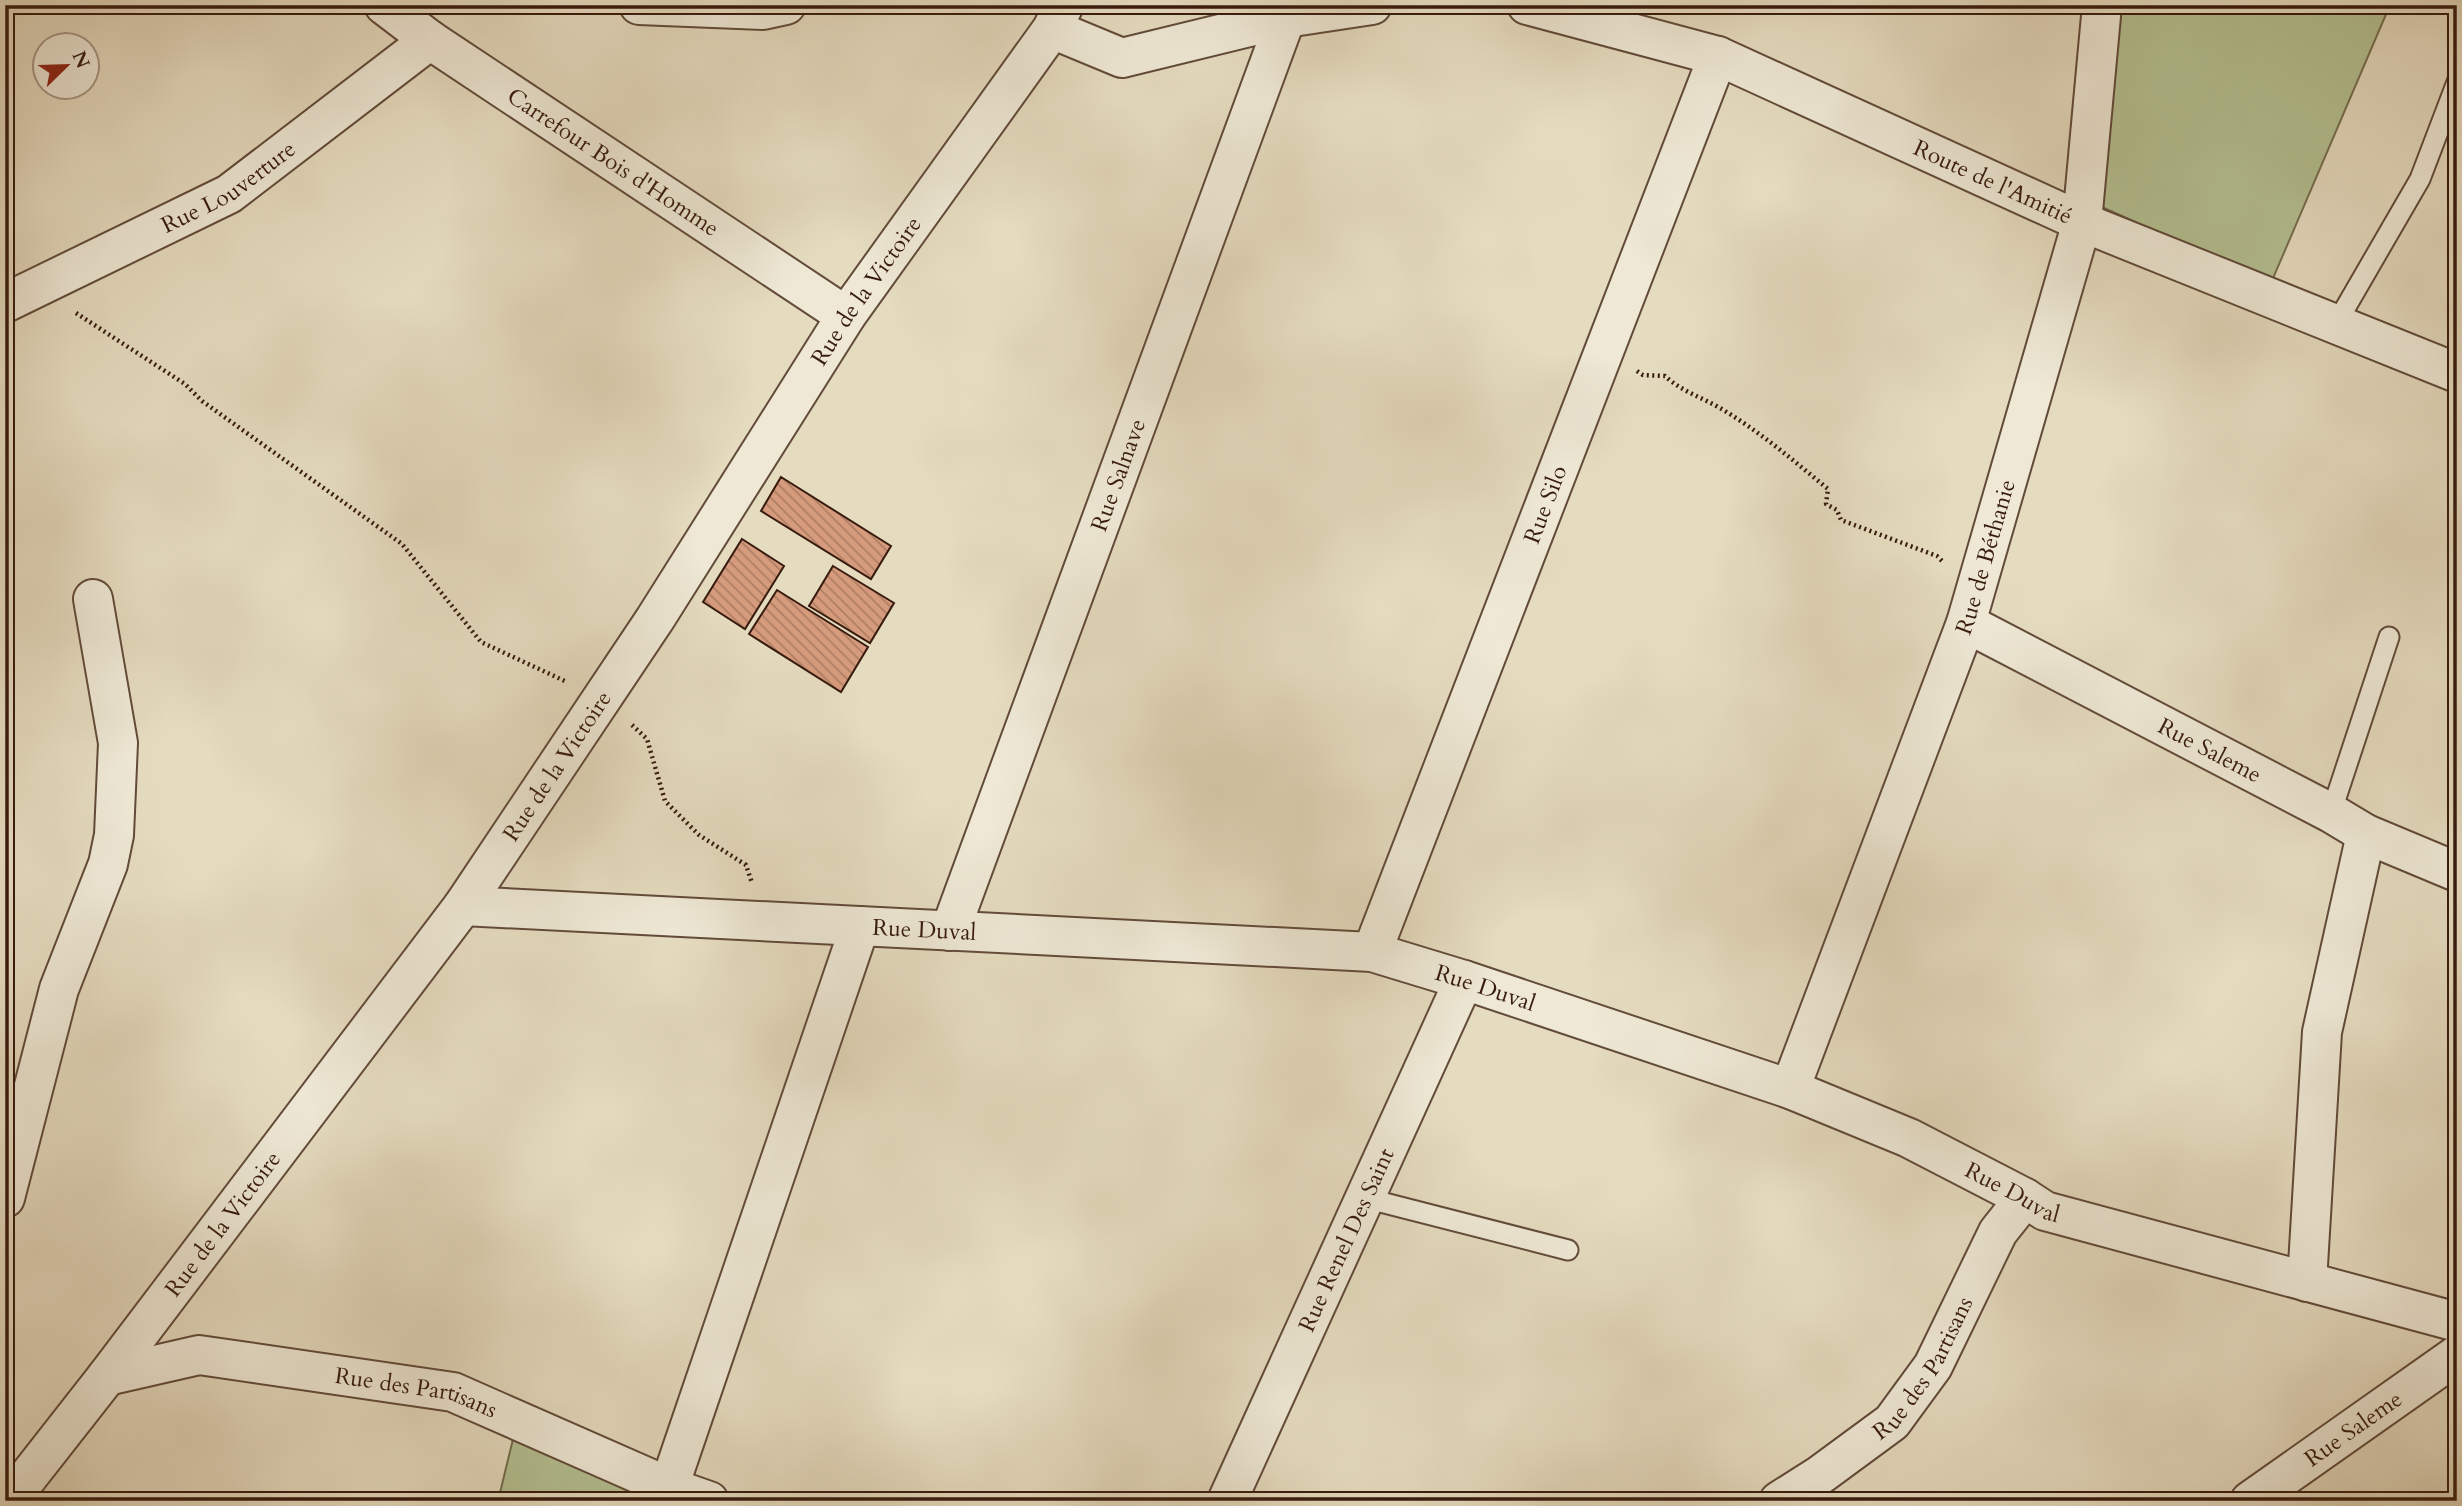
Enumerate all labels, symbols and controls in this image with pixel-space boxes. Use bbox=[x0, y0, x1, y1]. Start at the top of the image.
north arrow bbox=[32, 32, 102, 102]
text: N bbox=[66, 47, 96, 73]
street label: Carrefour Bois d'Homme bbox=[501, 81, 725, 244]
street label: Route de l'Amitié bbox=[1908, 132, 2077, 232]
street label: Rue Louverture bbox=[156, 134, 302, 241]
street label: Rue de la Victoire bbox=[804, 210, 929, 371]
street label: Rue Salnave bbox=[1083, 415, 1153, 536]
street label: Rue Silo bbox=[1516, 461, 1575, 548]
street label: Rue de Béthanie bbox=[1948, 476, 2023, 639]
street label: Rue de la Victoire bbox=[496, 685, 619, 848]
street label: Rue Saleme bbox=[2152, 711, 2267, 790]
street label: Rue Duval bbox=[872, 912, 977, 948]
street label: Rue Duval bbox=[1431, 957, 1540, 1019]
street label: Rue Renel Des Saint bbox=[1291, 1143, 1402, 1337]
street label: Rue de la Victoire bbox=[158, 1145, 288, 1303]
street label: Rue Duval bbox=[1960, 1155, 2063, 1230]
street label: Rue des Partisans bbox=[1866, 1291, 1980, 1447]
street label: Rue des Partisans bbox=[333, 1360, 502, 1426]
street label: Rue Saleme bbox=[2298, 1384, 2408, 1474]

